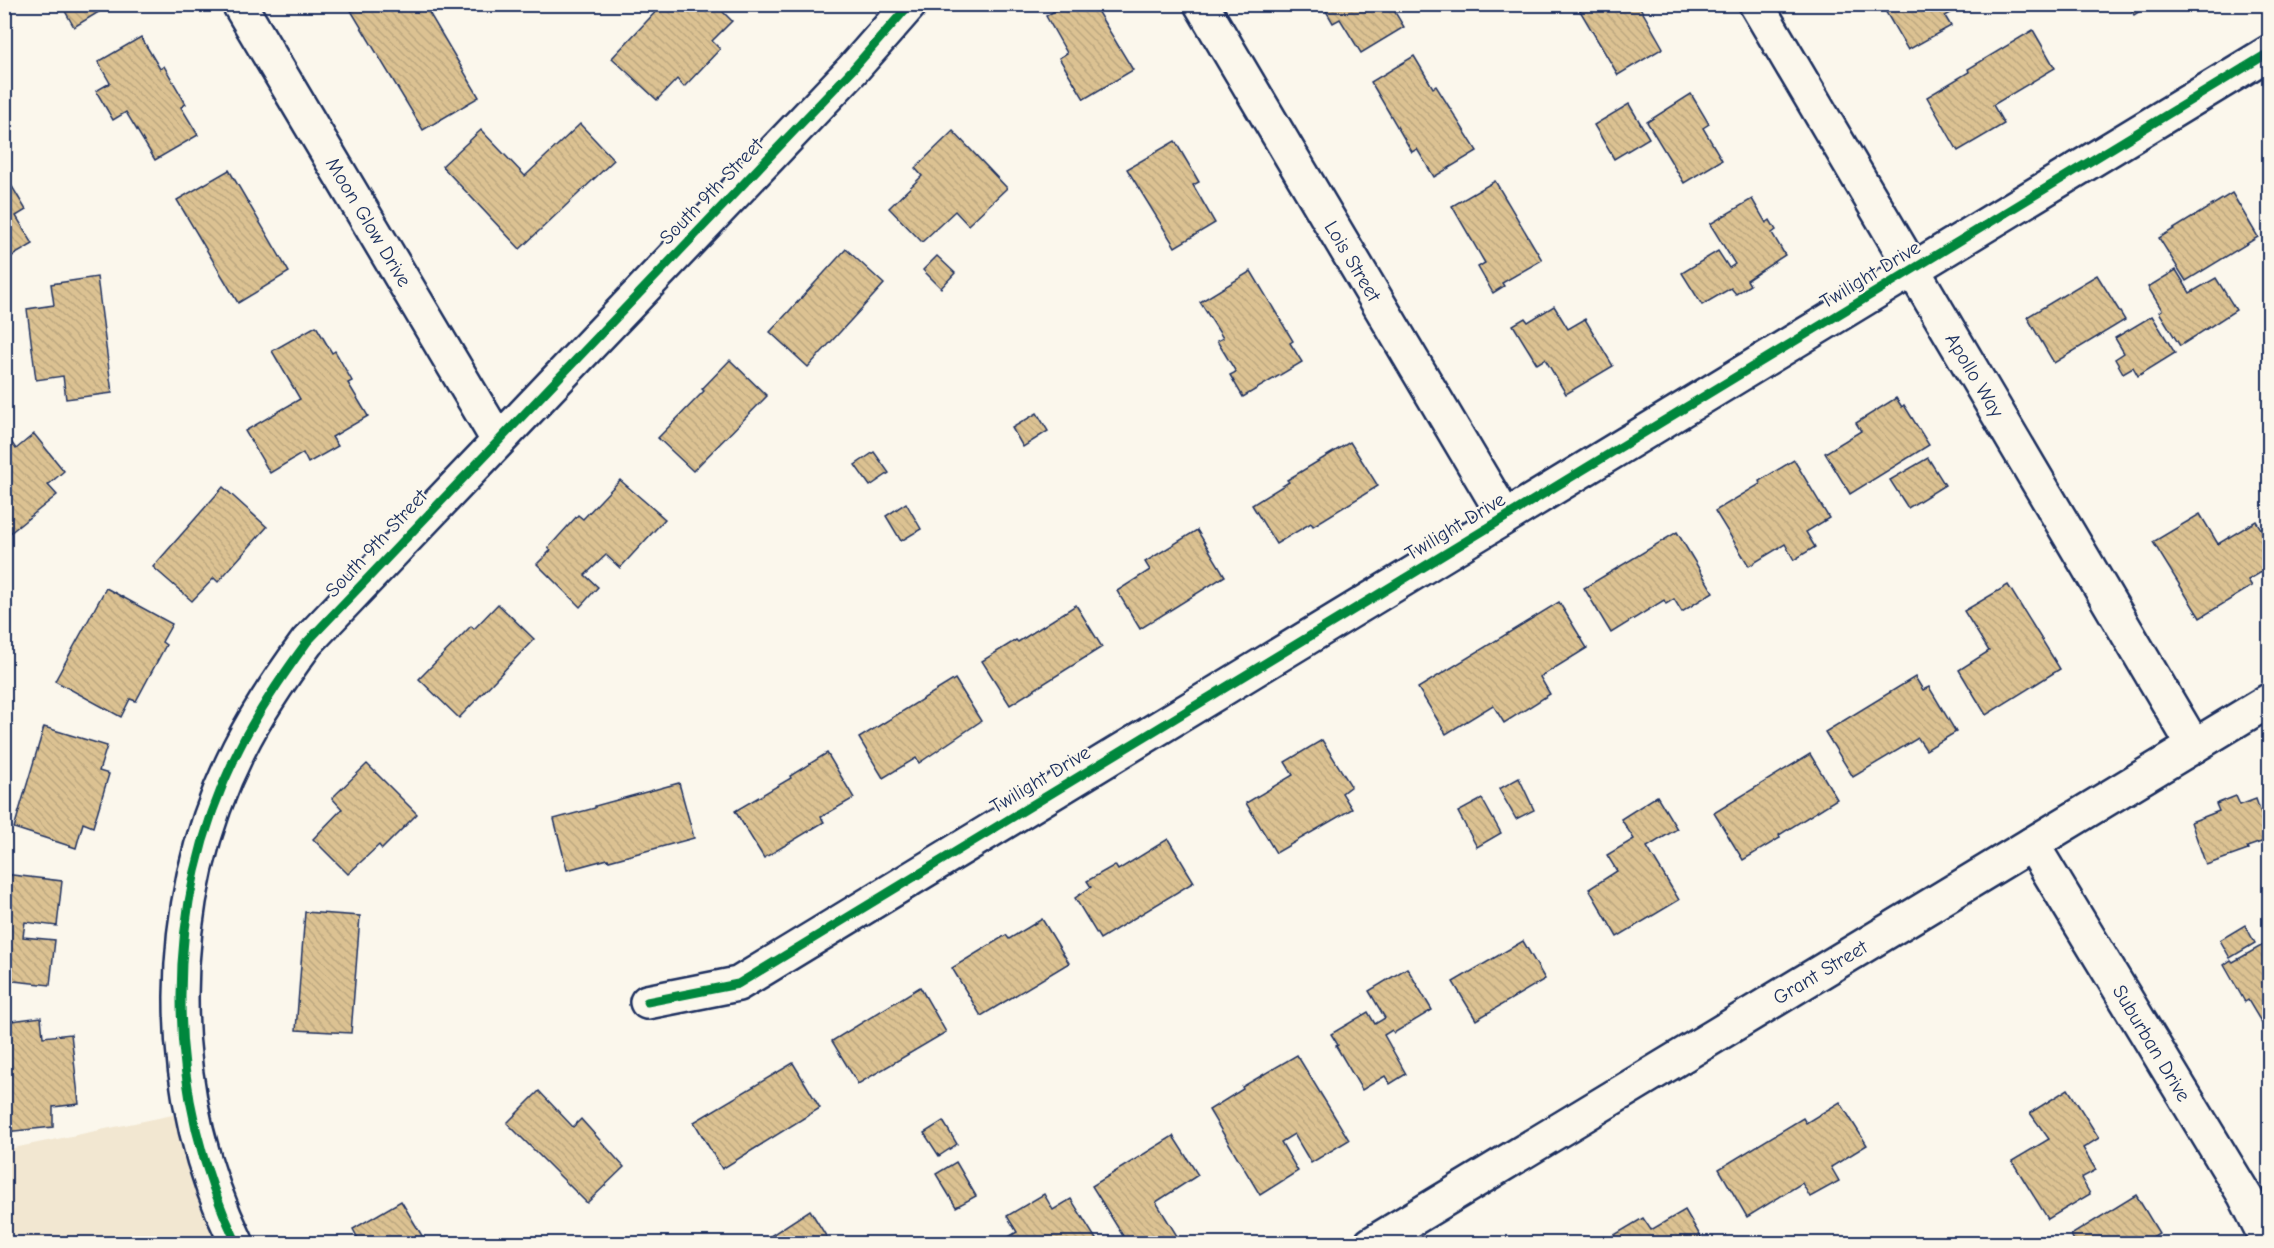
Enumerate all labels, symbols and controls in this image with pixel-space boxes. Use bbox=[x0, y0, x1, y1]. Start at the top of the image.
street label: South 9th Street bbox=[655, 133, 769, 249]
street label: Moon Glow Drive bbox=[321, 154, 416, 291]
street label: Lois Street bbox=[1320, 217, 1386, 307]
street label: Twilight Drive bbox=[1816, 236, 1924, 313]
street label: Apollo Way bbox=[1940, 329, 2009, 422]
street label: South 9th Street bbox=[321, 484, 433, 602]
street label: Twilight Drive bbox=[1401, 488, 1509, 565]
street label: Twilight Drive bbox=[986, 741, 1094, 818]
street label: Grant Street bbox=[1769, 935, 1873, 1010]
street label: Suburban Drive bbox=[2108, 981, 2195, 1106]

